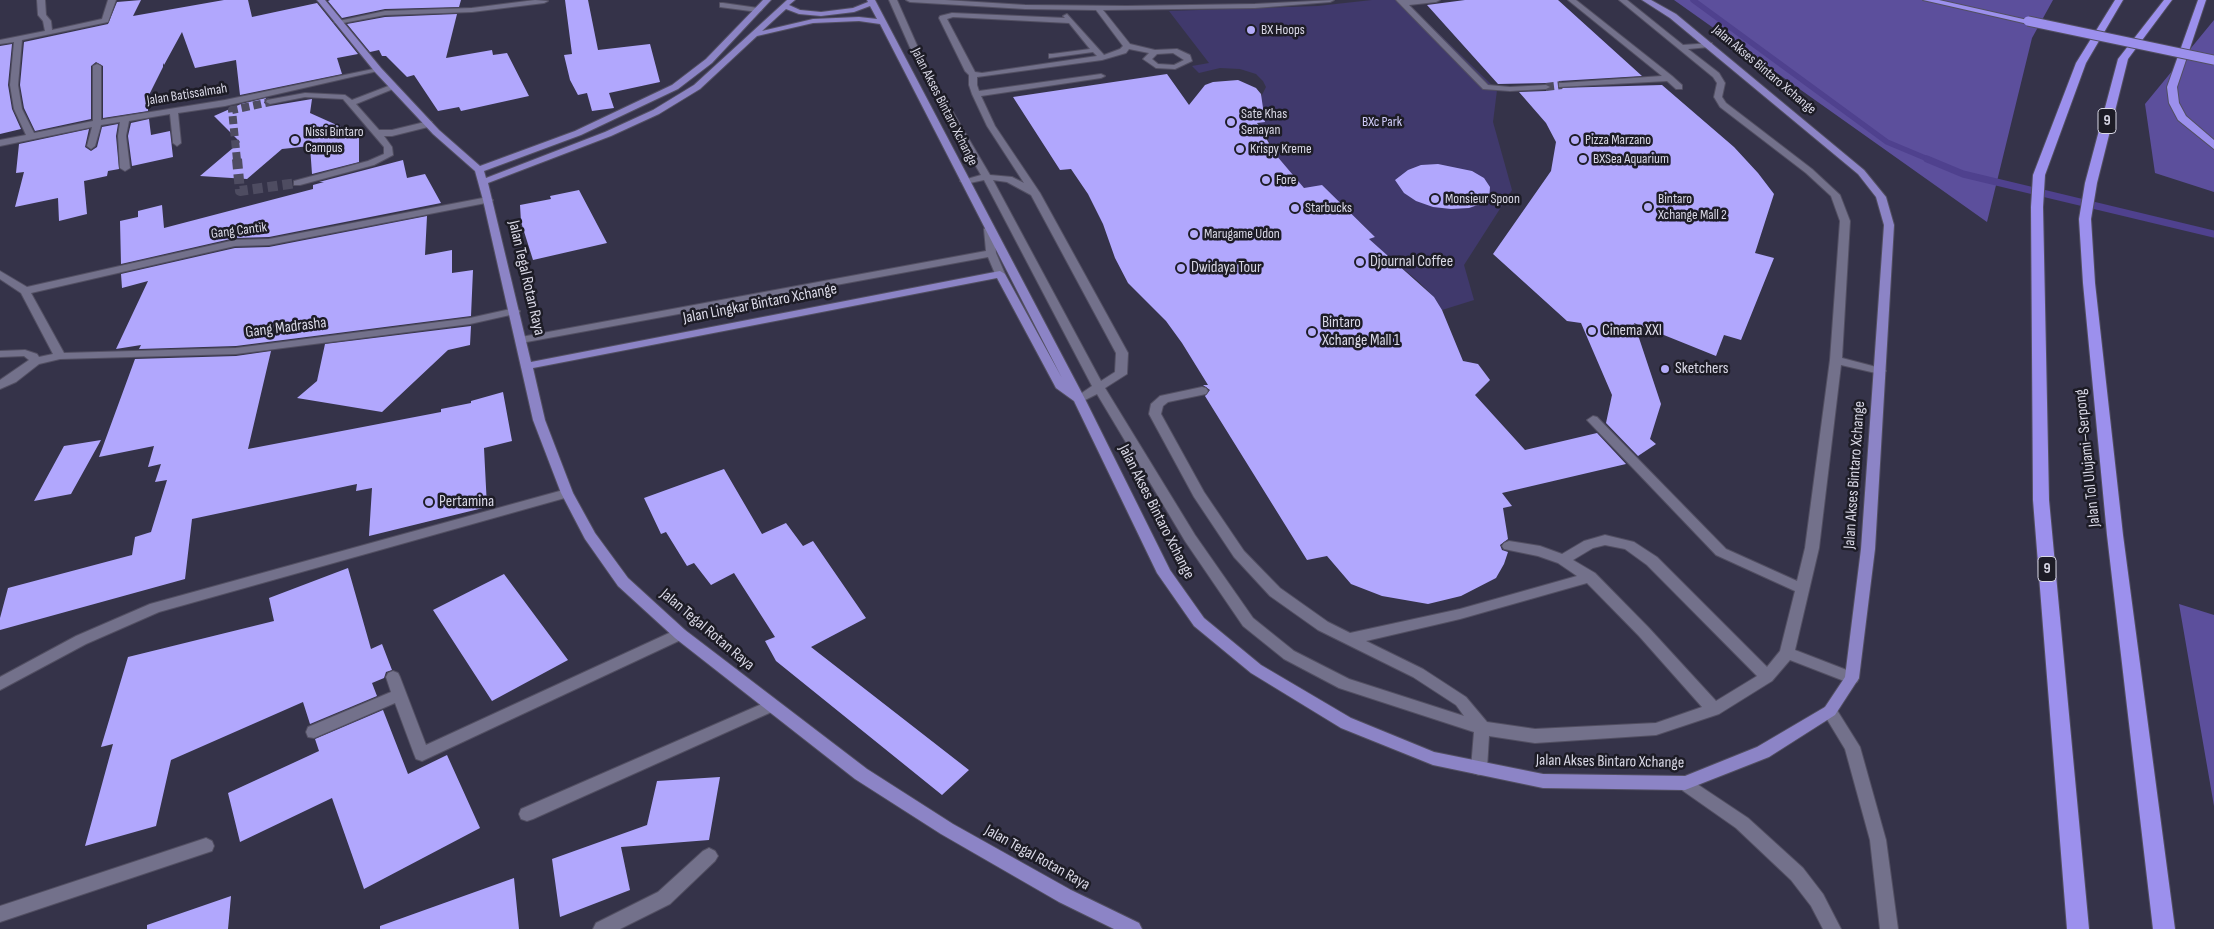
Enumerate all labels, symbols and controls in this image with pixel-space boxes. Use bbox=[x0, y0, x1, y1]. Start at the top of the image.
place label: BX Hoops bbox=[1261, 22, 1305, 38]
street label: Jalan Akses Bintaro Xchange bbox=[1709, 22, 1819, 118]
marker: BX Hoops bbox=[1245, 24, 1257, 36]
street label: Jalan Akses Bintaro Xchange bbox=[907, 45, 981, 169]
street label: Jalan Batissalmah bbox=[146, 80, 228, 110]
place label: Sate Khas Senayan bbox=[1241, 106, 1287, 138]
road number: 9 bbox=[2098, 108, 2116, 134]
park label: BXc Park bbox=[1362, 114, 1402, 130]
marker: Sate Khas Senayan bbox=[1225, 116, 1237, 128]
place label: Nissi Bintaro Campus bbox=[305, 124, 364, 156]
place label: Pizza Marzano bbox=[1585, 132, 1651, 148]
marker: Nissi Bintaro Campus bbox=[289, 134, 301, 146]
marker: Pizza Marzano bbox=[1569, 134, 1581, 146]
place label: Krispy Kreme bbox=[1250, 141, 1312, 157]
marker: Krispy Kreme bbox=[1234, 143, 1246, 155]
place label: BXSea Aquarium bbox=[1593, 151, 1669, 167]
marker: BXSea Aquarium bbox=[1577, 153, 1589, 165]
place label: Fore bbox=[1276, 172, 1296, 188]
marker: Fore bbox=[1260, 174, 1272, 186]
place label: Monsieur Spoon bbox=[1445, 191, 1520, 207]
place label: Bintaro Xchange Mall 2 bbox=[1658, 191, 1727, 223]
marker: Monsieur Spoon bbox=[1429, 193, 1441, 205]
place label: Starbucks bbox=[1305, 200, 1352, 216]
marker: Bintaro Xchange Mall 2 bbox=[1642, 201, 1654, 213]
marker: Starbucks bbox=[1289, 202, 1301, 214]
street label: Gang Cantik bbox=[210, 219, 268, 243]
street label: Jalan Tegal Rotan Raya bbox=[503, 219, 549, 337]
place label: Marugame Udon bbox=[1204, 226, 1280, 242]
marker: Marugame Udon bbox=[1188, 228, 1200, 240]
place label: Djournal Coffee bbox=[1370, 252, 1453, 272]
marker: Djournal Coffee bbox=[1354, 256, 1366, 268]
place label: Dwidaya Tour bbox=[1191, 258, 1262, 278]
marker: Dwidaya Tour bbox=[1175, 262, 1187, 274]
street label: Jalan Lingkar Bintaro Xchange bbox=[681, 280, 839, 328]
place label: Bintaro Xchange Mall 1 bbox=[1322, 313, 1400, 351]
street label: Gang Madrasha bbox=[244, 314, 328, 342]
place label: Cinema XXI bbox=[1602, 321, 1662, 341]
marker: Cinema XXI bbox=[1586, 325, 1598, 337]
marker: Bintaro Xchange Mall 1 bbox=[1306, 326, 1318, 338]
place label: Sketchers bbox=[1675, 359, 1729, 379]
marker: Sketchers bbox=[1659, 363, 1671, 375]
street label: Jalan Tol Ulujami–Serpong bbox=[2071, 388, 2105, 528]
street label: Jalan Akses Bintaro Xchange bbox=[1840, 400, 1870, 550]
street label: Jalan Akses Bintaro Xchange bbox=[1114, 442, 1198, 582]
place label: Pertamina bbox=[439, 492, 494, 512]
marker: Pertamina bbox=[423, 496, 435, 508]
road number: 9 bbox=[2038, 556, 2056, 582]
street label: Jalan Tegal Rotan Raya bbox=[656, 585, 758, 675]
street label: Jalan Akses Bintaro Xchange bbox=[1536, 751, 1684, 773]
street label: Jalan Tegal Rotan Raya bbox=[981, 821, 1093, 895]

